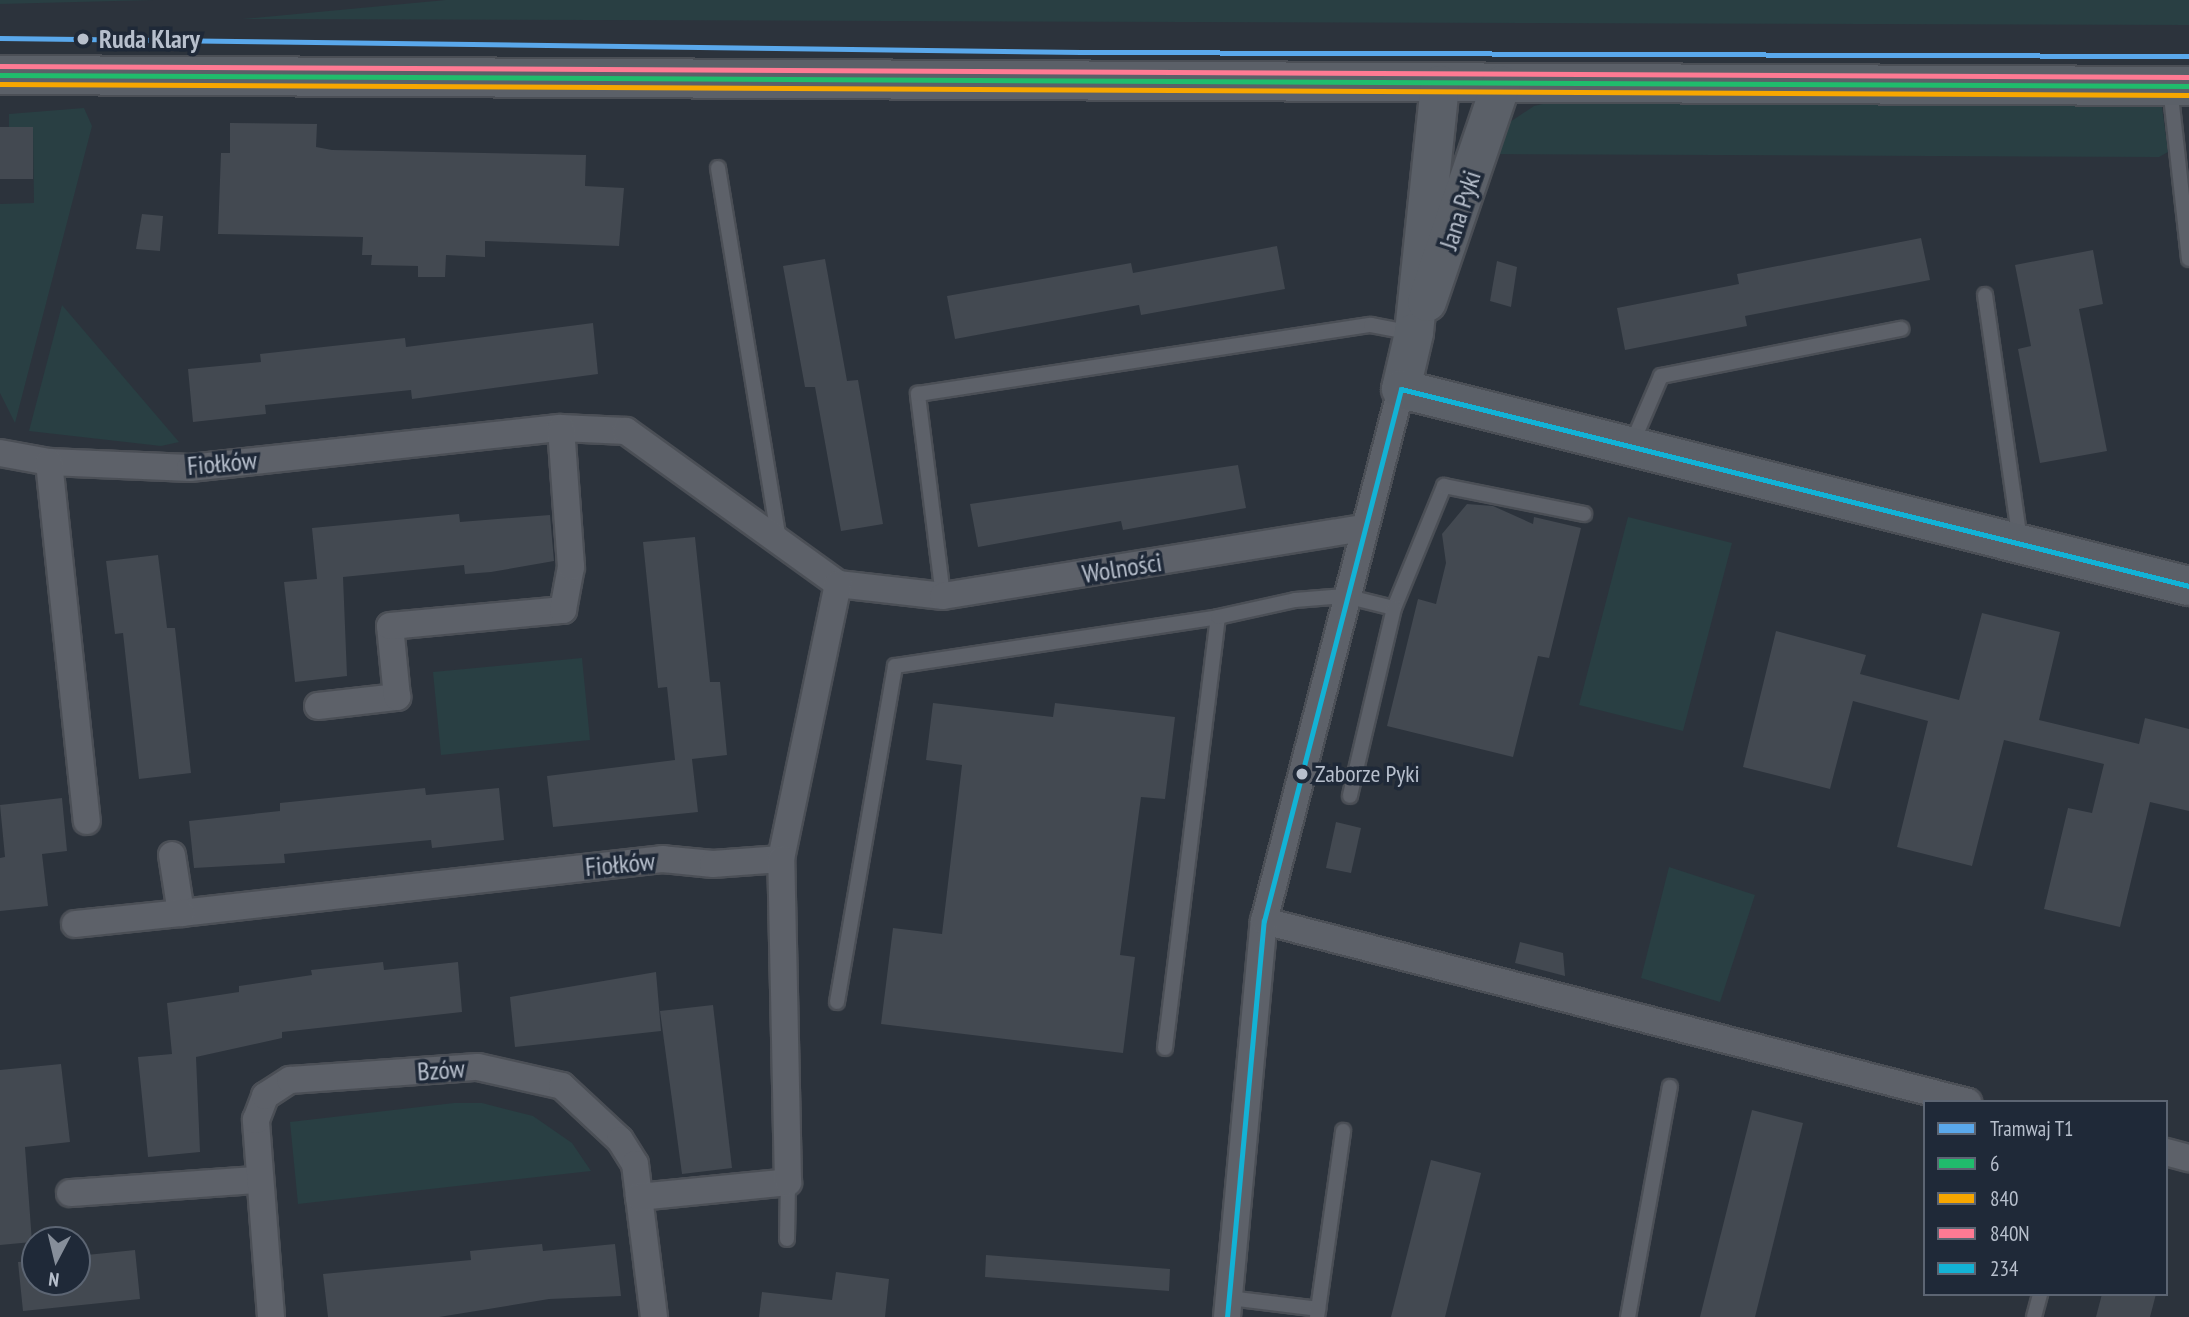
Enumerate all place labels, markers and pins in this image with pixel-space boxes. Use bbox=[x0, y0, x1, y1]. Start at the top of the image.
place label: Ruda Klary bbox=[99, 23, 200, 55]
marker: Ruda Klary bbox=[73, 29, 93, 49]
place label: Zaborze Pyki bbox=[1315, 760, 1420, 788]
marker: Zaborze Pyki bbox=[1295, 767, 1309, 781]

